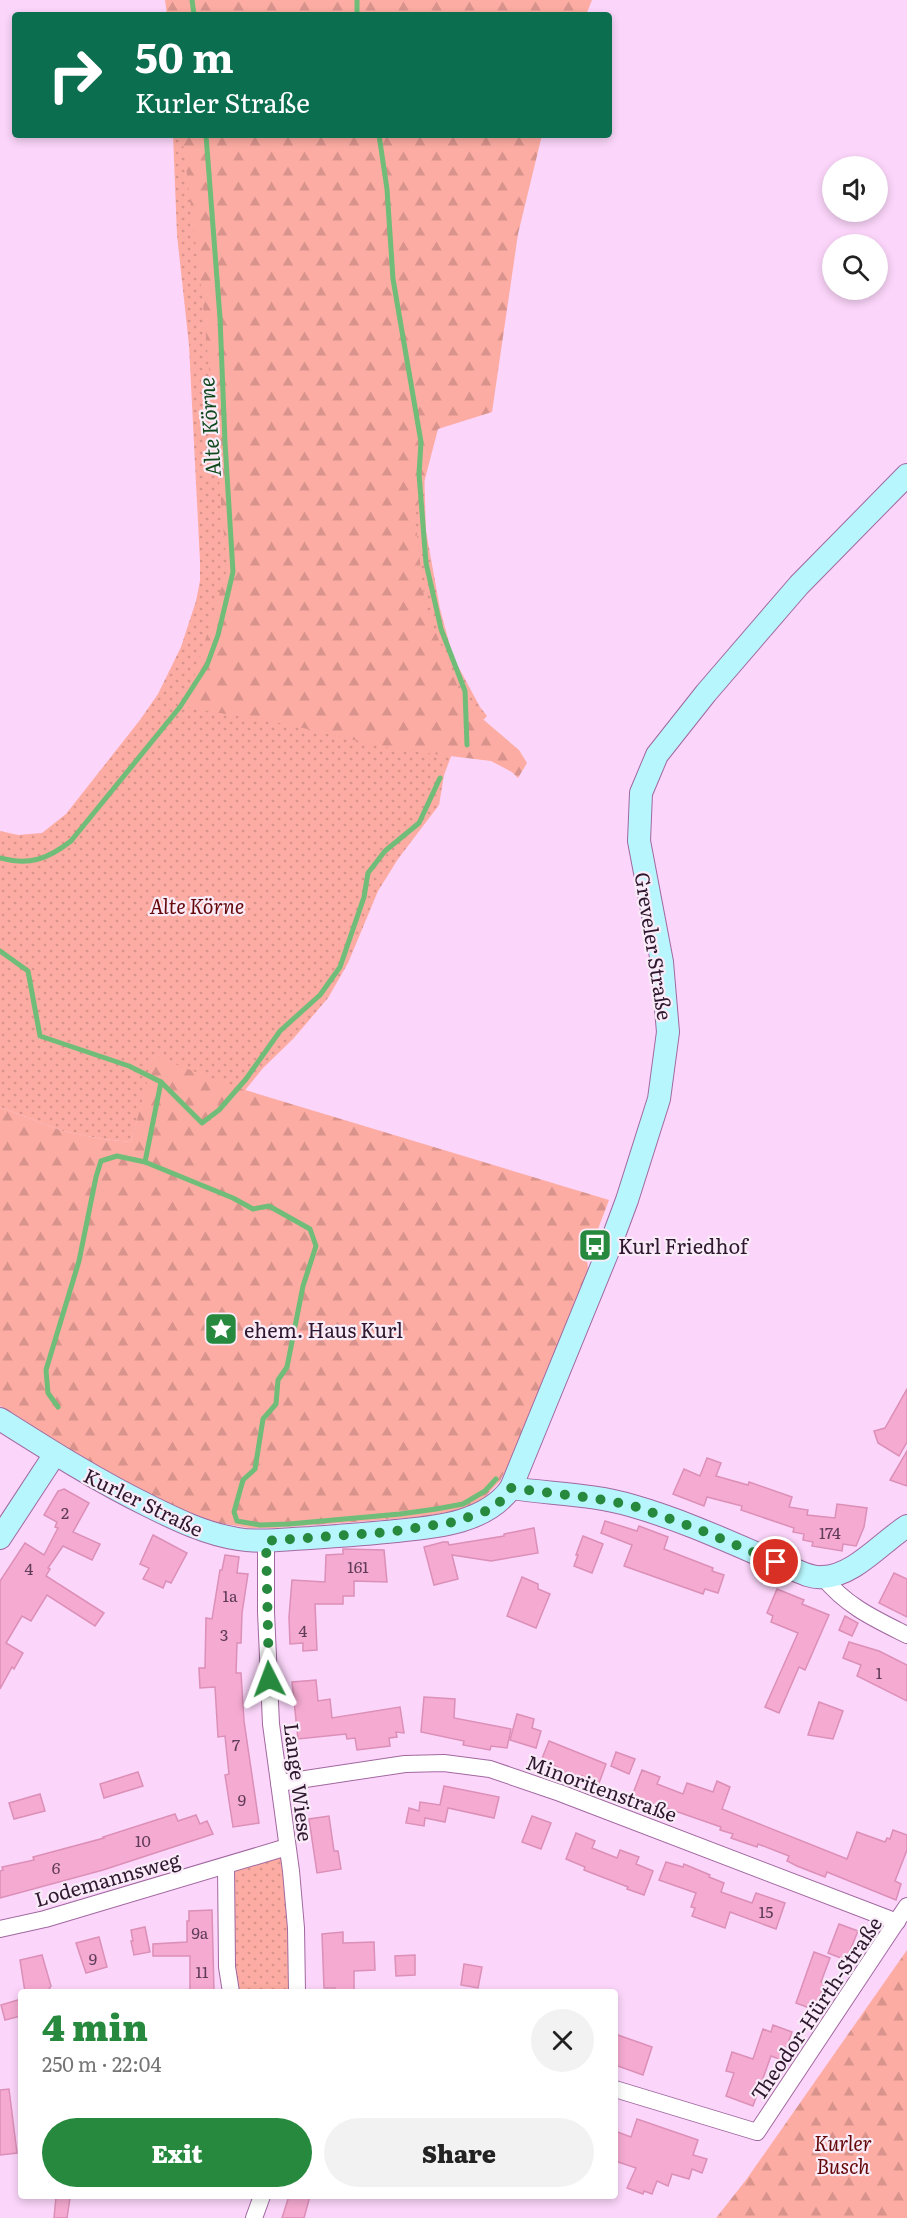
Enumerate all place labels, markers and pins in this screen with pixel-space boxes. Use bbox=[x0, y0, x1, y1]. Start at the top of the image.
bus stop icon: Kurl Friedhof bbox=[577, 1227, 613, 1263]
place label: Kurl Friedhof bbox=[618, 1230, 750, 1260]
place icon: ehem. Haus Kurl bbox=[203, 1311, 239, 1347]
place label: ehem. Haus Kurl bbox=[244, 1314, 403, 1344]
pin bbox=[750, 1536, 801, 1587]

